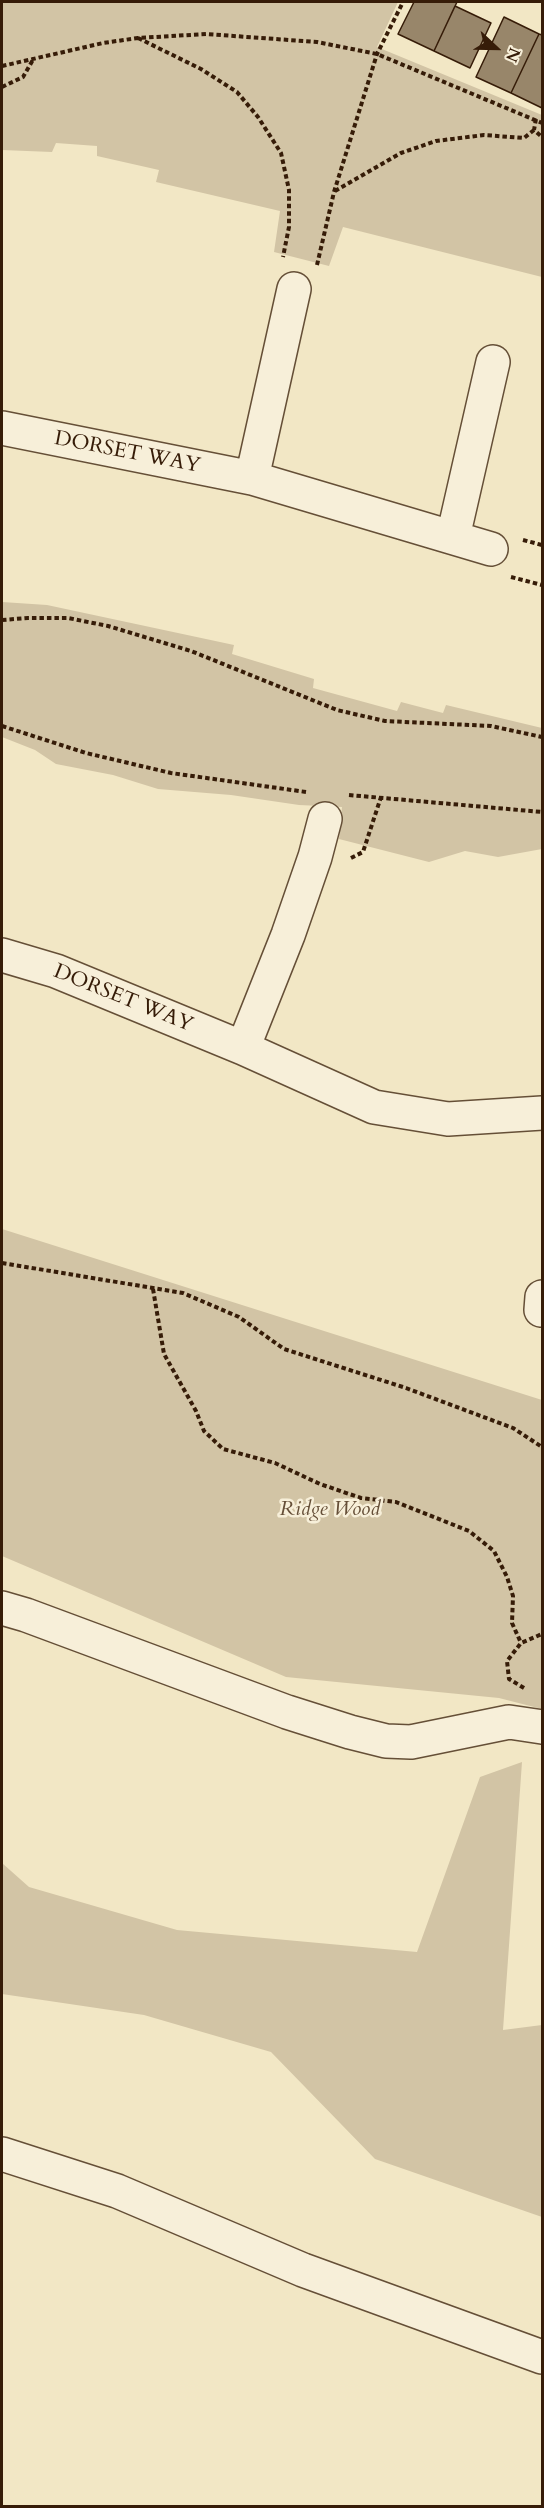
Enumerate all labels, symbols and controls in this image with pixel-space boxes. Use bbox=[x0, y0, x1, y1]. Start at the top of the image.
north arrow bbox=[466, 18, 526, 78]
text: N bbox=[500, 44, 525, 65]
street label: DORSET WAY bbox=[52, 427, 202, 479]
street label: DORSET WAY bbox=[50, 960, 196, 1038]
park label: Ridge Wood bbox=[280, 1497, 380, 1523]

